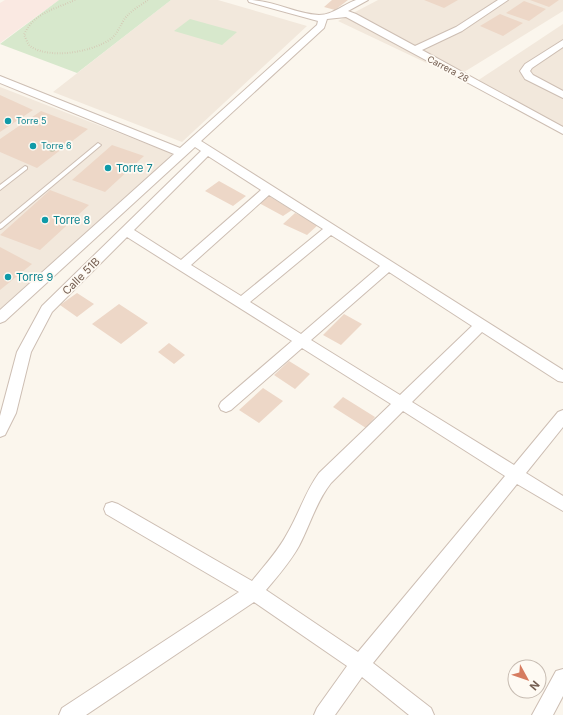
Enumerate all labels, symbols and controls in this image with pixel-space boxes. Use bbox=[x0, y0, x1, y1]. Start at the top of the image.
street label: Carrera 28 bbox=[425, 53, 471, 84]
place label: Torre 5 bbox=[16, 115, 47, 126]
marker: Torre 5 bbox=[3, 116, 13, 126]
place label: Torre 6 bbox=[41, 140, 72, 151]
marker: Torre 6 bbox=[28, 141, 38, 151]
place label: Torre 7 bbox=[116, 161, 153, 175]
marker: Torre 7 bbox=[103, 163, 113, 173]
place label: Torre 8 bbox=[53, 213, 91, 227]
marker: Torre 8 bbox=[40, 215, 50, 225]
street label: Calle 51B bbox=[59, 254, 103, 298]
place label: Torre 9 bbox=[16, 270, 54, 284]
marker: Torre 9 bbox=[3, 272, 13, 282]
north arrow bbox=[507, 659, 547, 699]
text: N bbox=[527, 678, 543, 693]

